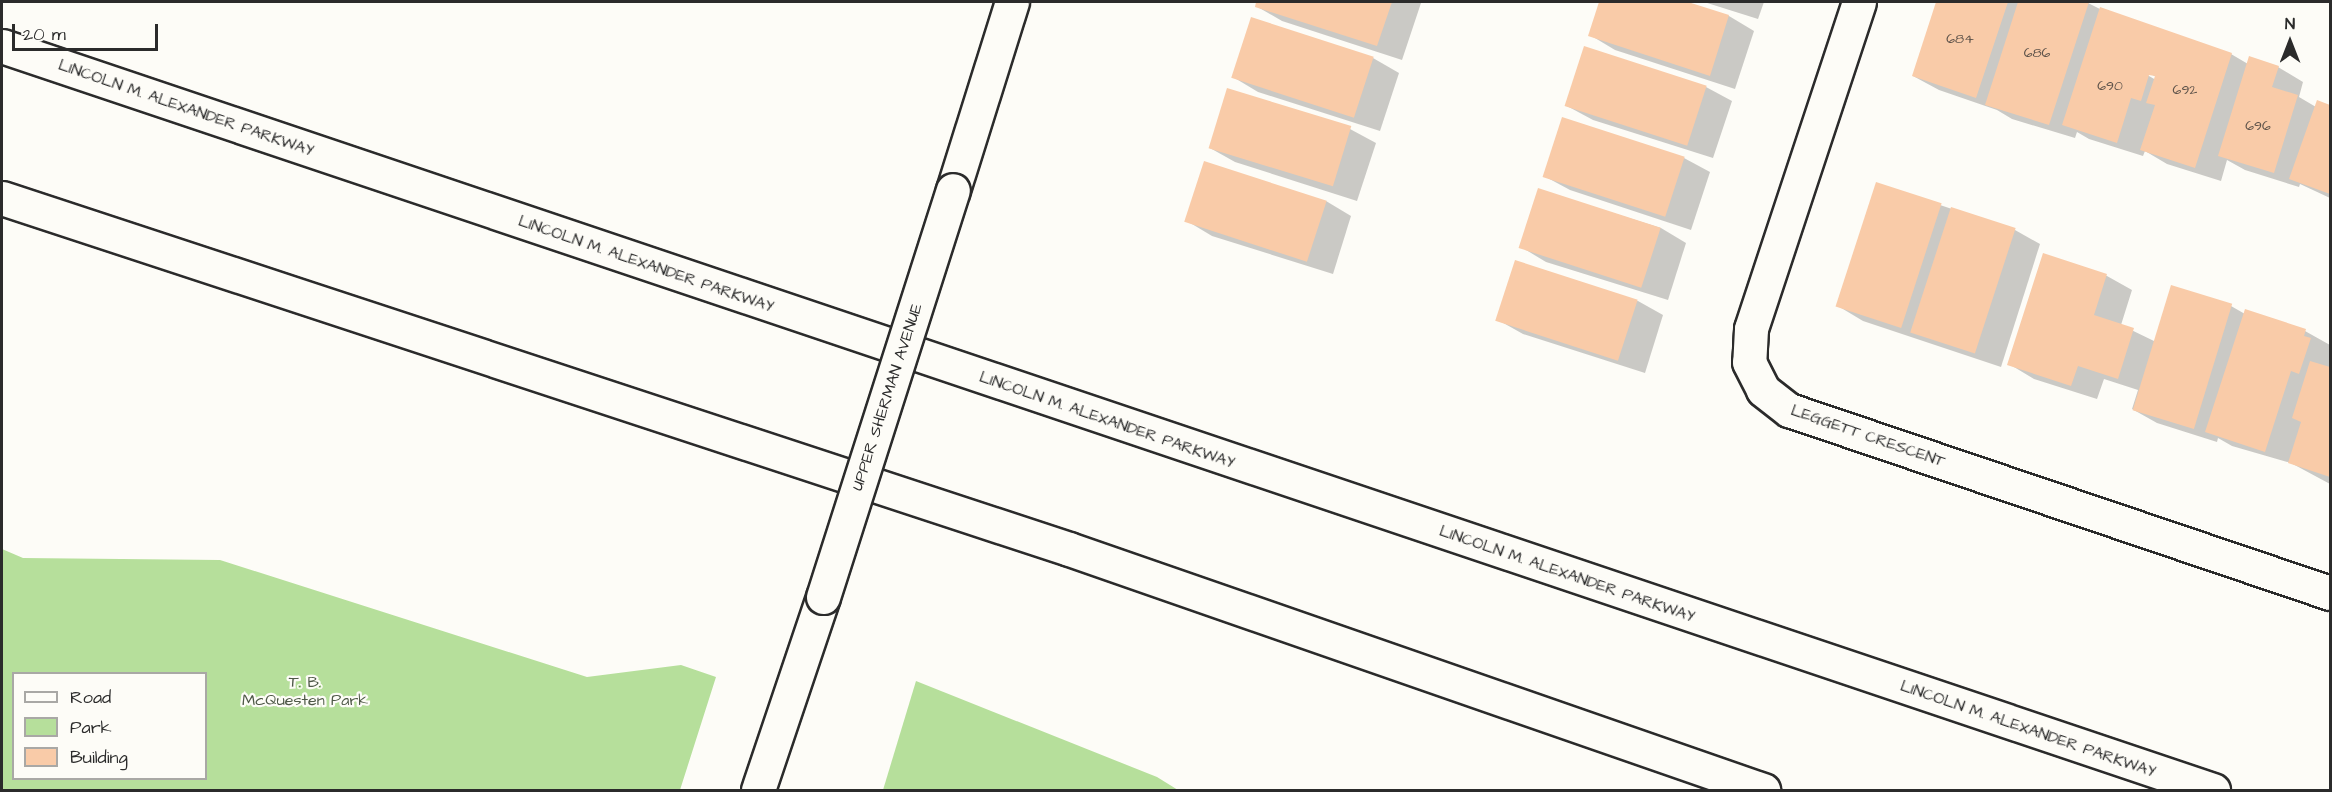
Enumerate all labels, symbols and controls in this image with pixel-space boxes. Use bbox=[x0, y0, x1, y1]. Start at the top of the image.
scale bar bbox=[15, 12, 160, 50]
north arrow bbox=[2260, 12, 2320, 72]
text: N bbox=[2285, 13, 2295, 35]
text: 20 m bbox=[23, 22, 66, 47]
house number: 684 bbox=[1946, 31, 1974, 47]
house number: 686 bbox=[2024, 45, 2050, 61]
street label: LINCOLN M. ALEXANDER PARKWAY bbox=[56, 55, 316, 161]
house number: 690 bbox=[2097, 78, 2123, 94]
house number: 692 bbox=[2173, 82, 2197, 98]
house number: 696 bbox=[2245, 118, 2271, 134]
street label: LINCOLN M. ALEXANDER PARKWAY bbox=[516, 211, 776, 317]
street label: UPPER SHERMAN AVENUE bbox=[848, 301, 926, 493]
street label: LINCOLN M. ALEXANDER PARKWAY bbox=[977, 367, 1237, 473]
street label: LEGGETT CRESCENT bbox=[1788, 401, 1948, 471]
street label: LINCOLN M. ALEXANDER PARKWAY bbox=[1437, 521, 1697, 627]
legend bbox=[12, 672, 207, 780]
park label: T. B. McQuesten Park bbox=[242, 672, 368, 710]
street label: LINCOLN M. ALEXANDER PARKWAY bbox=[1898, 676, 2158, 782]
text: Road bbox=[70, 685, 111, 710]
text: Park bbox=[70, 715, 112, 740]
text: Building bbox=[70, 745, 128, 770]

